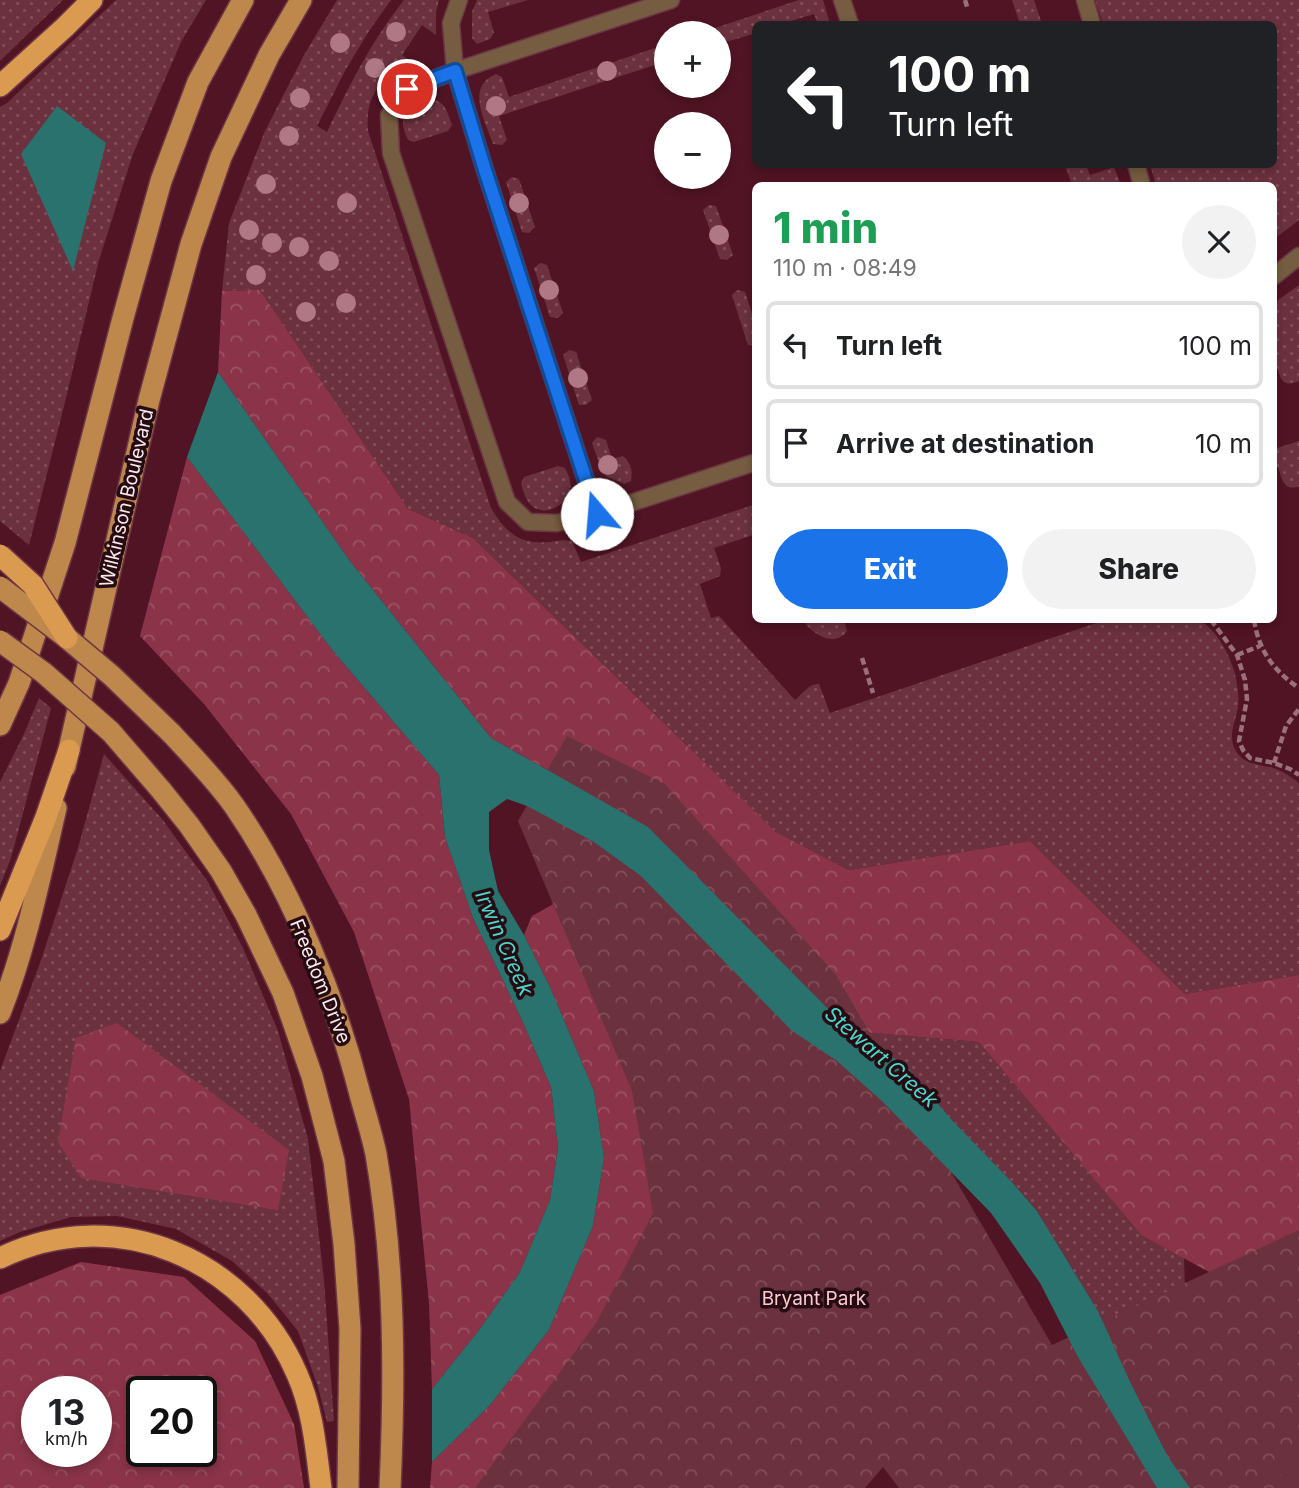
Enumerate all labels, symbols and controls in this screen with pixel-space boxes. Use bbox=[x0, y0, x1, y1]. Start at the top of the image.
map controls bbox=[654, 21, 731, 189]
button: + bbox=[654, 21, 731, 98]
text: 100 m bbox=[888, 45, 1032, 104]
icon: left bbox=[773, 49, 864, 140]
pin bbox=[377, 59, 437, 119]
icon: arrive bbox=[388, 70, 426, 108]
text: Turn left bbox=[888, 105, 1013, 144]
button: − bbox=[654, 112, 731, 189]
text: 1 min bbox=[773, 202, 878, 253]
button: close bbox=[1182, 205, 1256, 279]
text: 110 m · 08:49 bbox=[773, 254, 917, 282]
icon: left bbox=[777, 326, 815, 364]
text: Turn left bbox=[836, 330, 942, 361]
text: 100 m bbox=[1179, 330, 1252, 361]
street label: Wilkinson Boulevard bbox=[95, 407, 158, 589]
icon: arrive bbox=[777, 424, 815, 462]
text: Arrive at destination bbox=[836, 428, 1095, 459]
text: 10 m bbox=[1195, 428, 1252, 459]
position arrow bbox=[560, 477, 634, 551]
button: Exit bbox=[773, 529, 1008, 609]
button: Share bbox=[1022, 529, 1256, 609]
water label: Irwin Creek bbox=[470, 886, 539, 1000]
street label: Freedom Drive bbox=[285, 916, 356, 1047]
water label: Stewart Creek bbox=[820, 1001, 943, 1113]
park label: Bryant Park bbox=[762, 1287, 867, 1310]
speed limit sign: 20 bbox=[126, 1376, 217, 1467]
text: 13 bbox=[48, 1391, 85, 1433]
text: km/h bbox=[45, 1428, 88, 1449]

